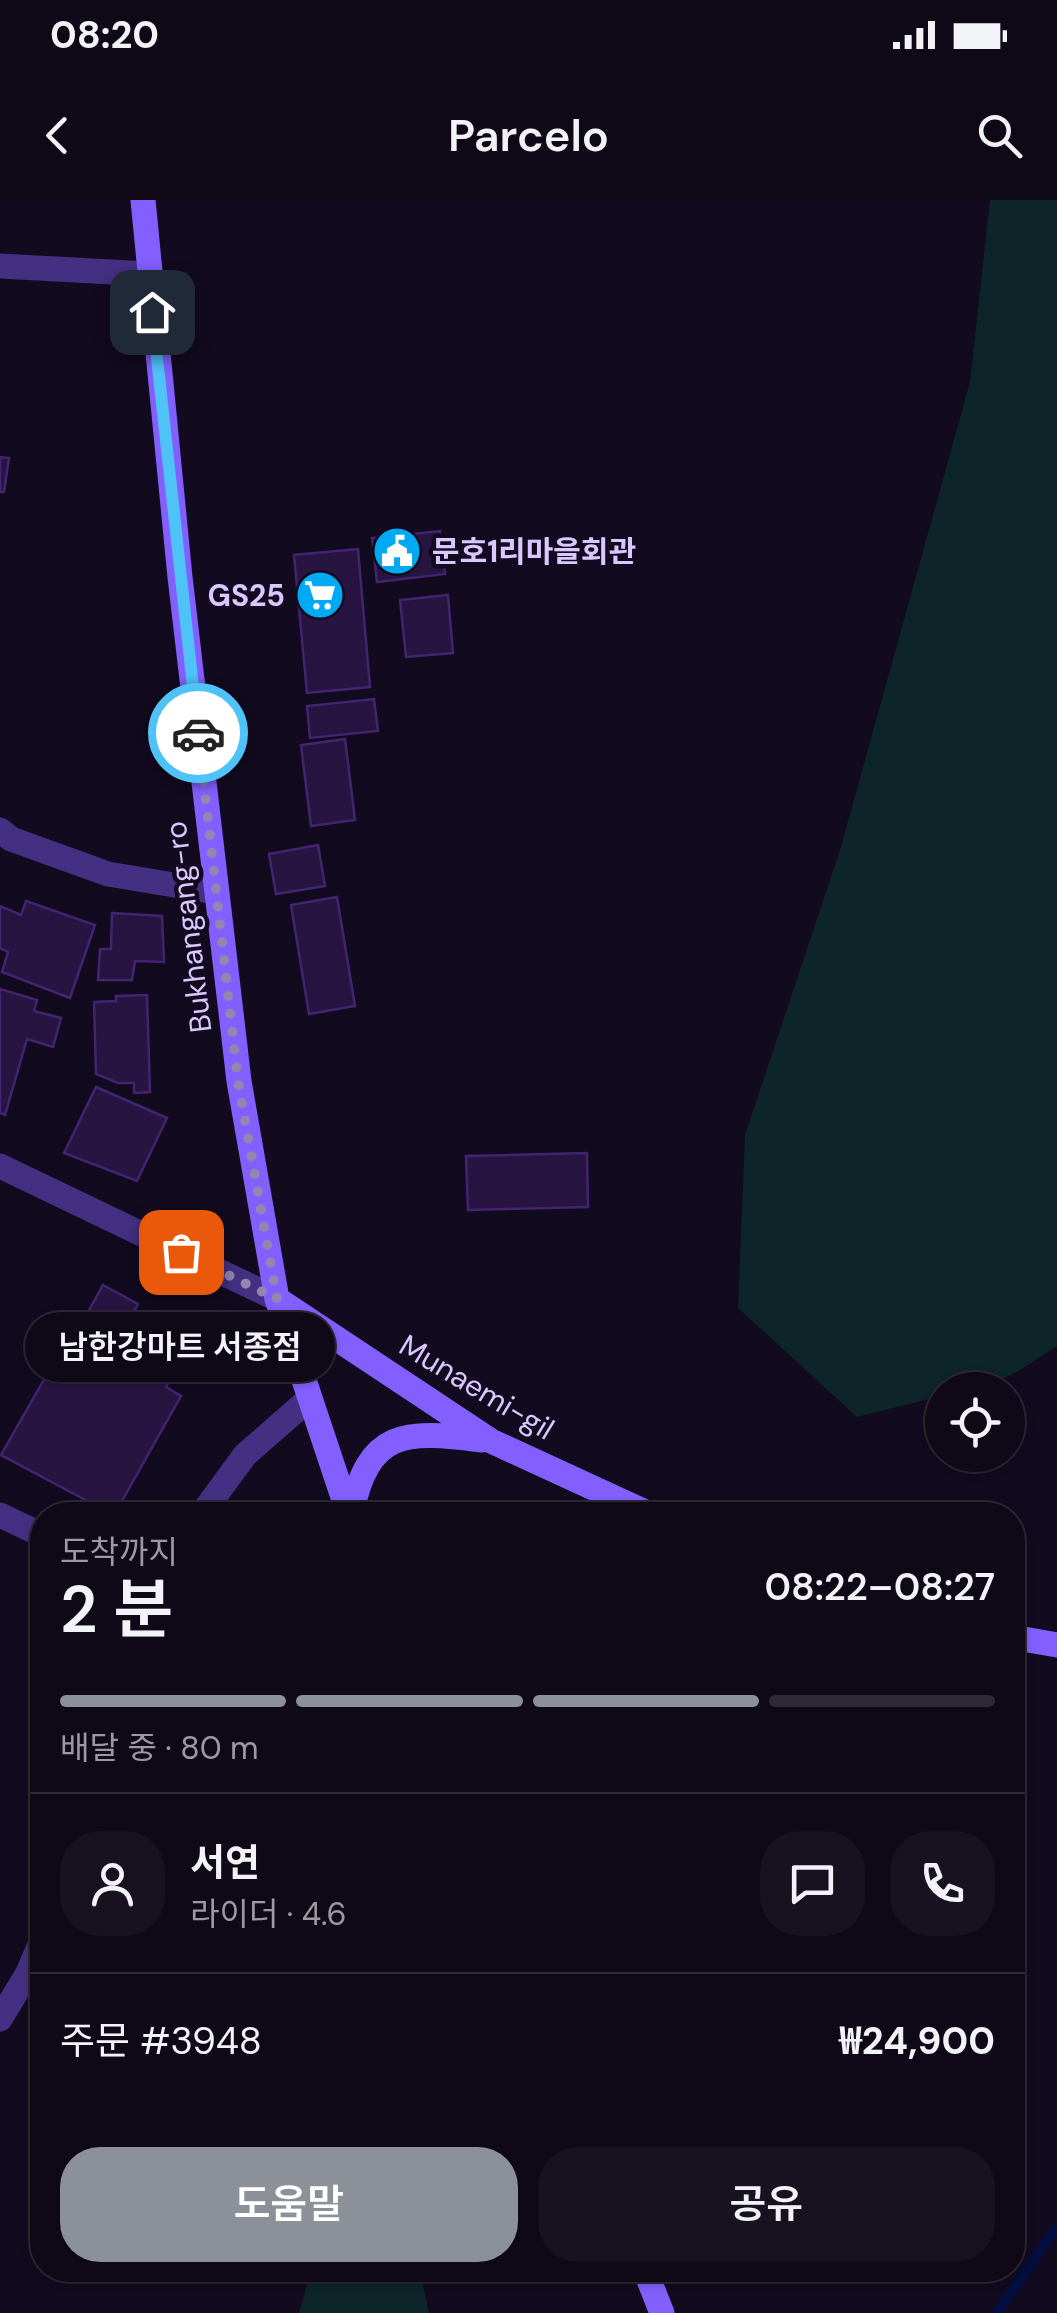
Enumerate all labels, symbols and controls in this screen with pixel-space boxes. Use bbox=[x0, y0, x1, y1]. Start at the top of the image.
text: 08:20 bbox=[50, 10, 159, 60]
text: Parcelo bbox=[448, 106, 609, 165]
icon: back bbox=[30, 108, 85, 163]
icon: search bbox=[972, 108, 1027, 163]
pin bbox=[110, 270, 195, 355]
icon: home bbox=[125, 285, 180, 340]
public building icon: 문호1리마을회관 bbox=[371, 525, 423, 577]
place label: 문호1리마을회관 bbox=[432, 532, 636, 571]
supermarket icon: GS25 bbox=[294, 569, 346, 621]
place label: GS25 bbox=[208, 576, 285, 615]
courier bbox=[148, 683, 248, 783]
icon: car bbox=[171, 706, 226, 761]
street label: Bukhangang-ro bbox=[156, 819, 220, 1035]
pin bbox=[139, 1210, 224, 1295]
icon: bag bbox=[154, 1225, 209, 1280]
callout: 남한강마트 서종점 bbox=[26, 1312, 336, 1382]
text: 남한강마트 서종점 bbox=[58, 1326, 302, 1368]
street label: Munaemi-gil bbox=[392, 1326, 562, 1448]
map controls bbox=[925, 1372, 1025, 1472]
button: locate bbox=[925, 1372, 1025, 1472]
text: 도착까지 bbox=[60, 1531, 178, 1573]
text: 08:22–08:27 bbox=[764, 1562, 995, 1612]
text: 2 분 bbox=[60, 1568, 173, 1652]
text: 배달 중 · 80 m bbox=[60, 1727, 259, 1769]
button: person bbox=[60, 1831, 165, 1936]
button: chat bbox=[760, 1831, 865, 1936]
button: phone bbox=[890, 1831, 995, 1936]
text: 서연 bbox=[190, 1838, 260, 1888]
text: 라이더 · 4.6 bbox=[190, 1893, 347, 1935]
text: 주문 #3948 bbox=[60, 2016, 262, 2066]
text: ₩24,900 bbox=[839, 2016, 995, 2066]
button: 도움말 bbox=[60, 2147, 518, 2262]
button: 공유 bbox=[538, 2147, 995, 2262]

